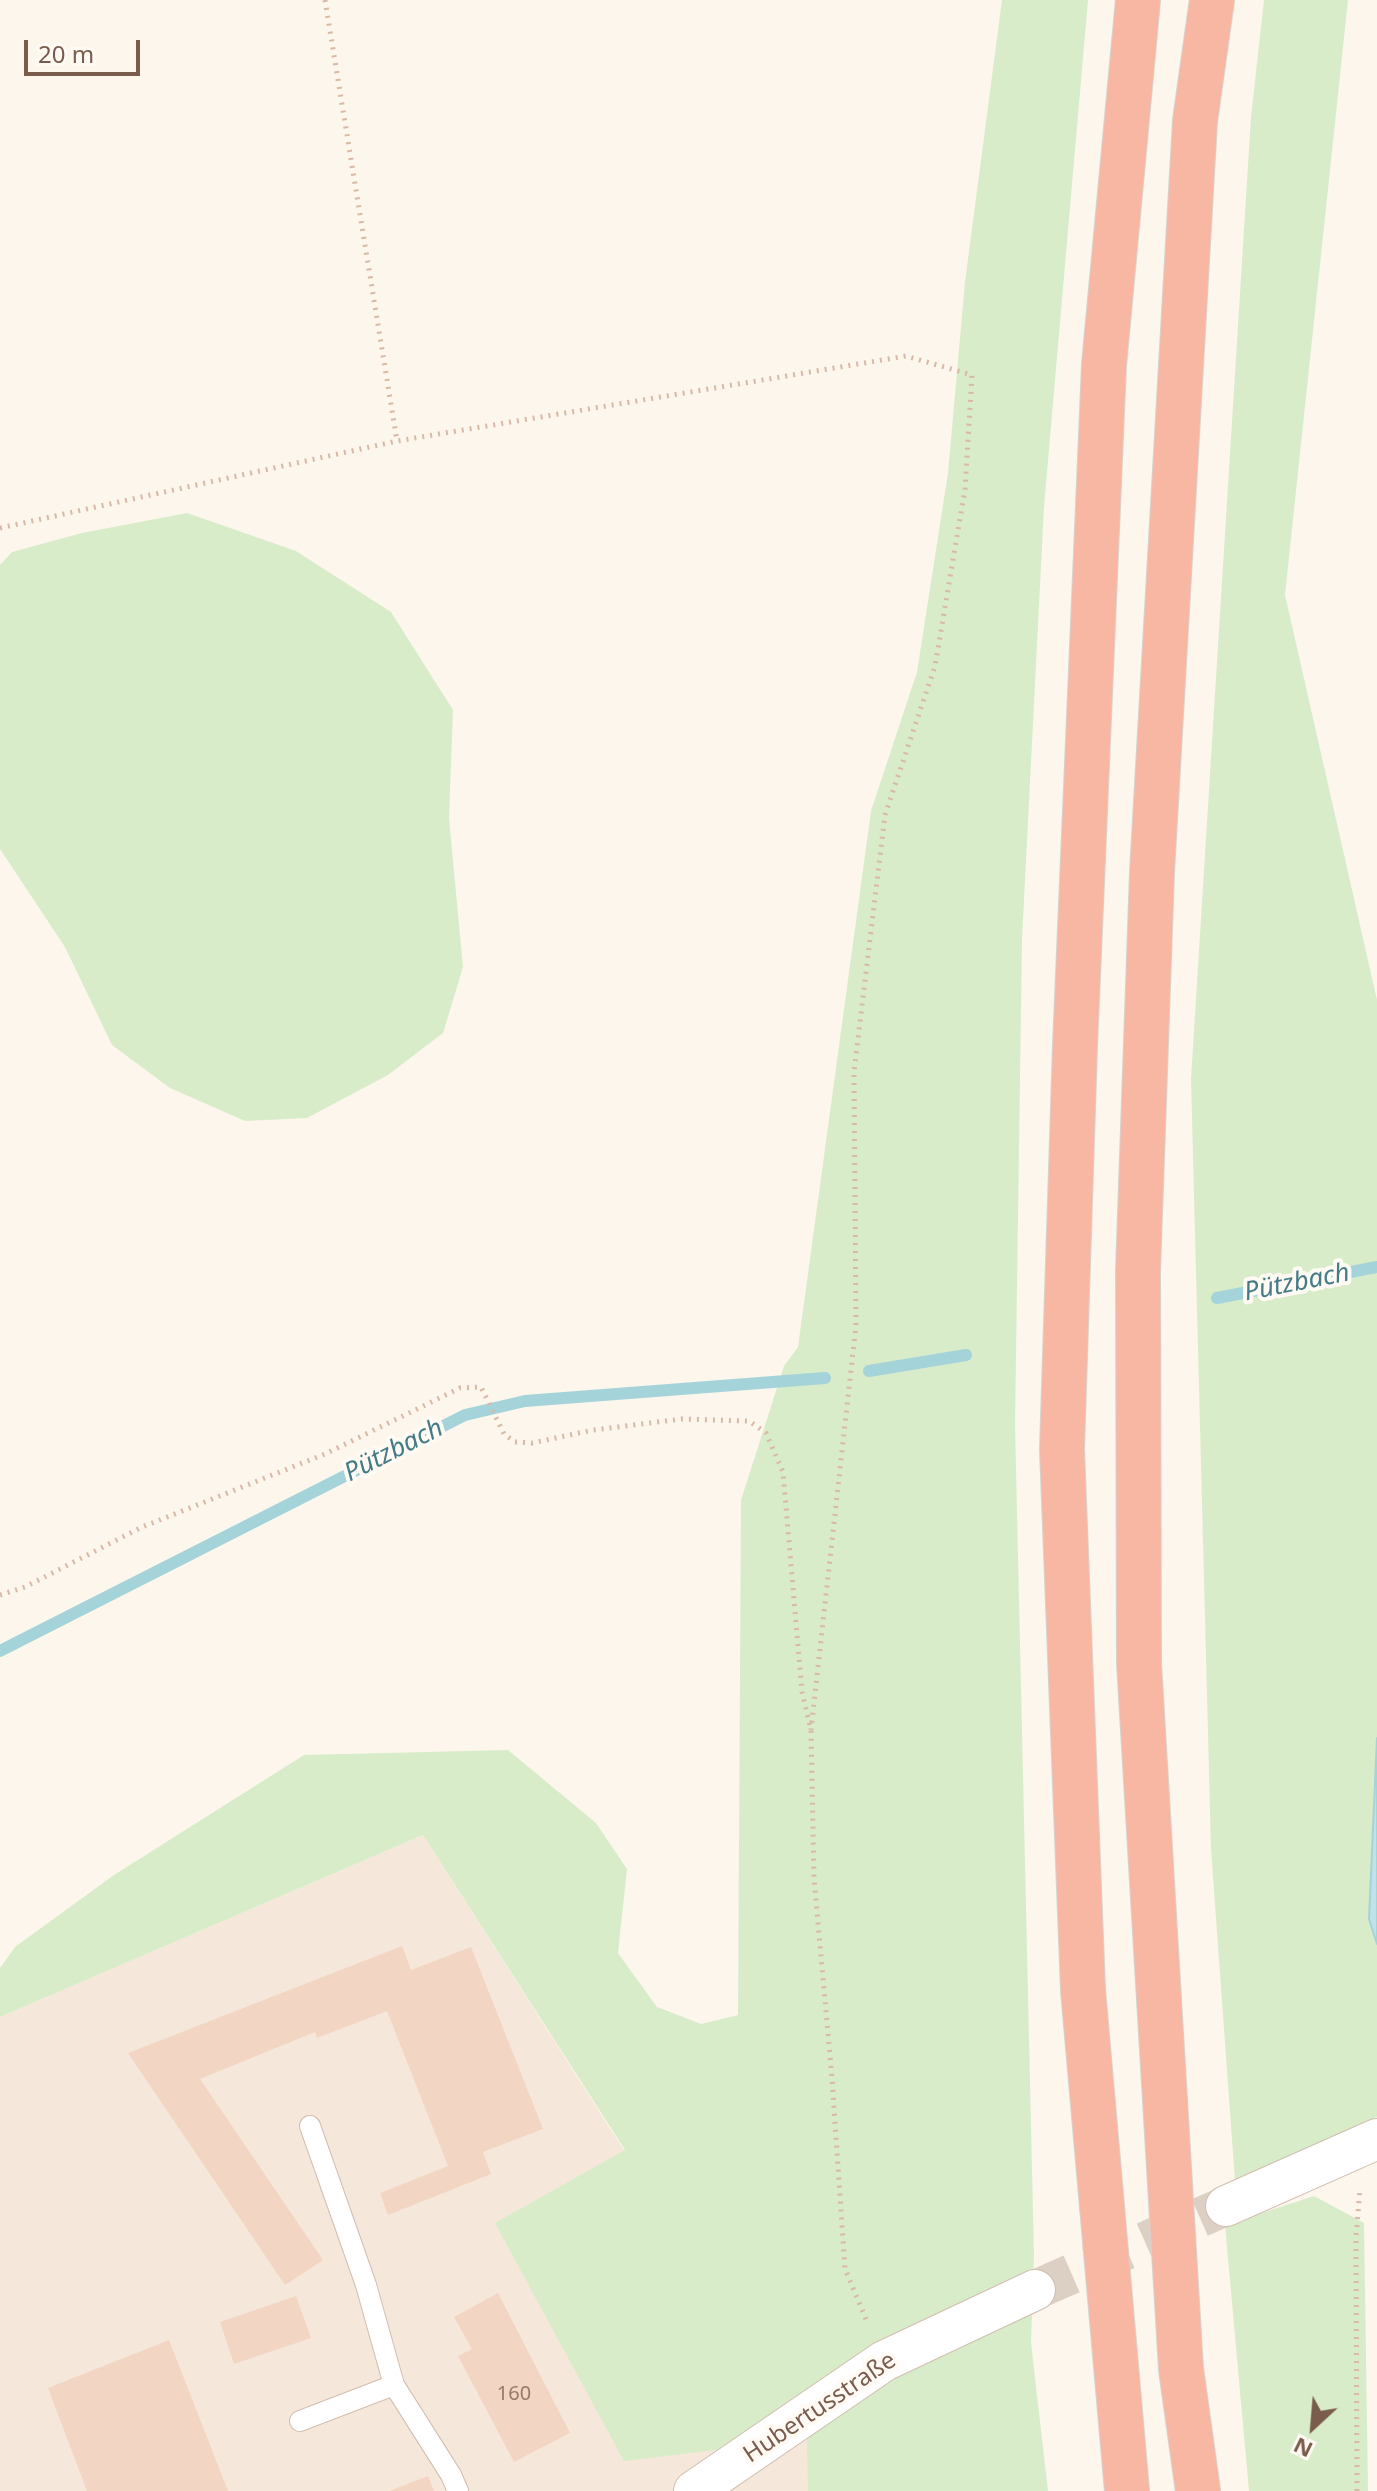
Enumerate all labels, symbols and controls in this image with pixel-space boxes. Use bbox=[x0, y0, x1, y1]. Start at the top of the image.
scale bar bbox=[28, 24, 144, 74]
text: 20 m bbox=[38, 37, 94, 70]
water label: Pützbach bbox=[1242, 1258, 1352, 1308]
water label: Pützbach bbox=[339, 1413, 449, 1489]
street label: Hubertusstraße bbox=[738, 2346, 902, 2470]
house number: 160 bbox=[497, 2382, 531, 2406]
north arrow bbox=[1273, 2387, 1353, 2467]
text: N bbox=[1288, 2431, 1317, 2466]

